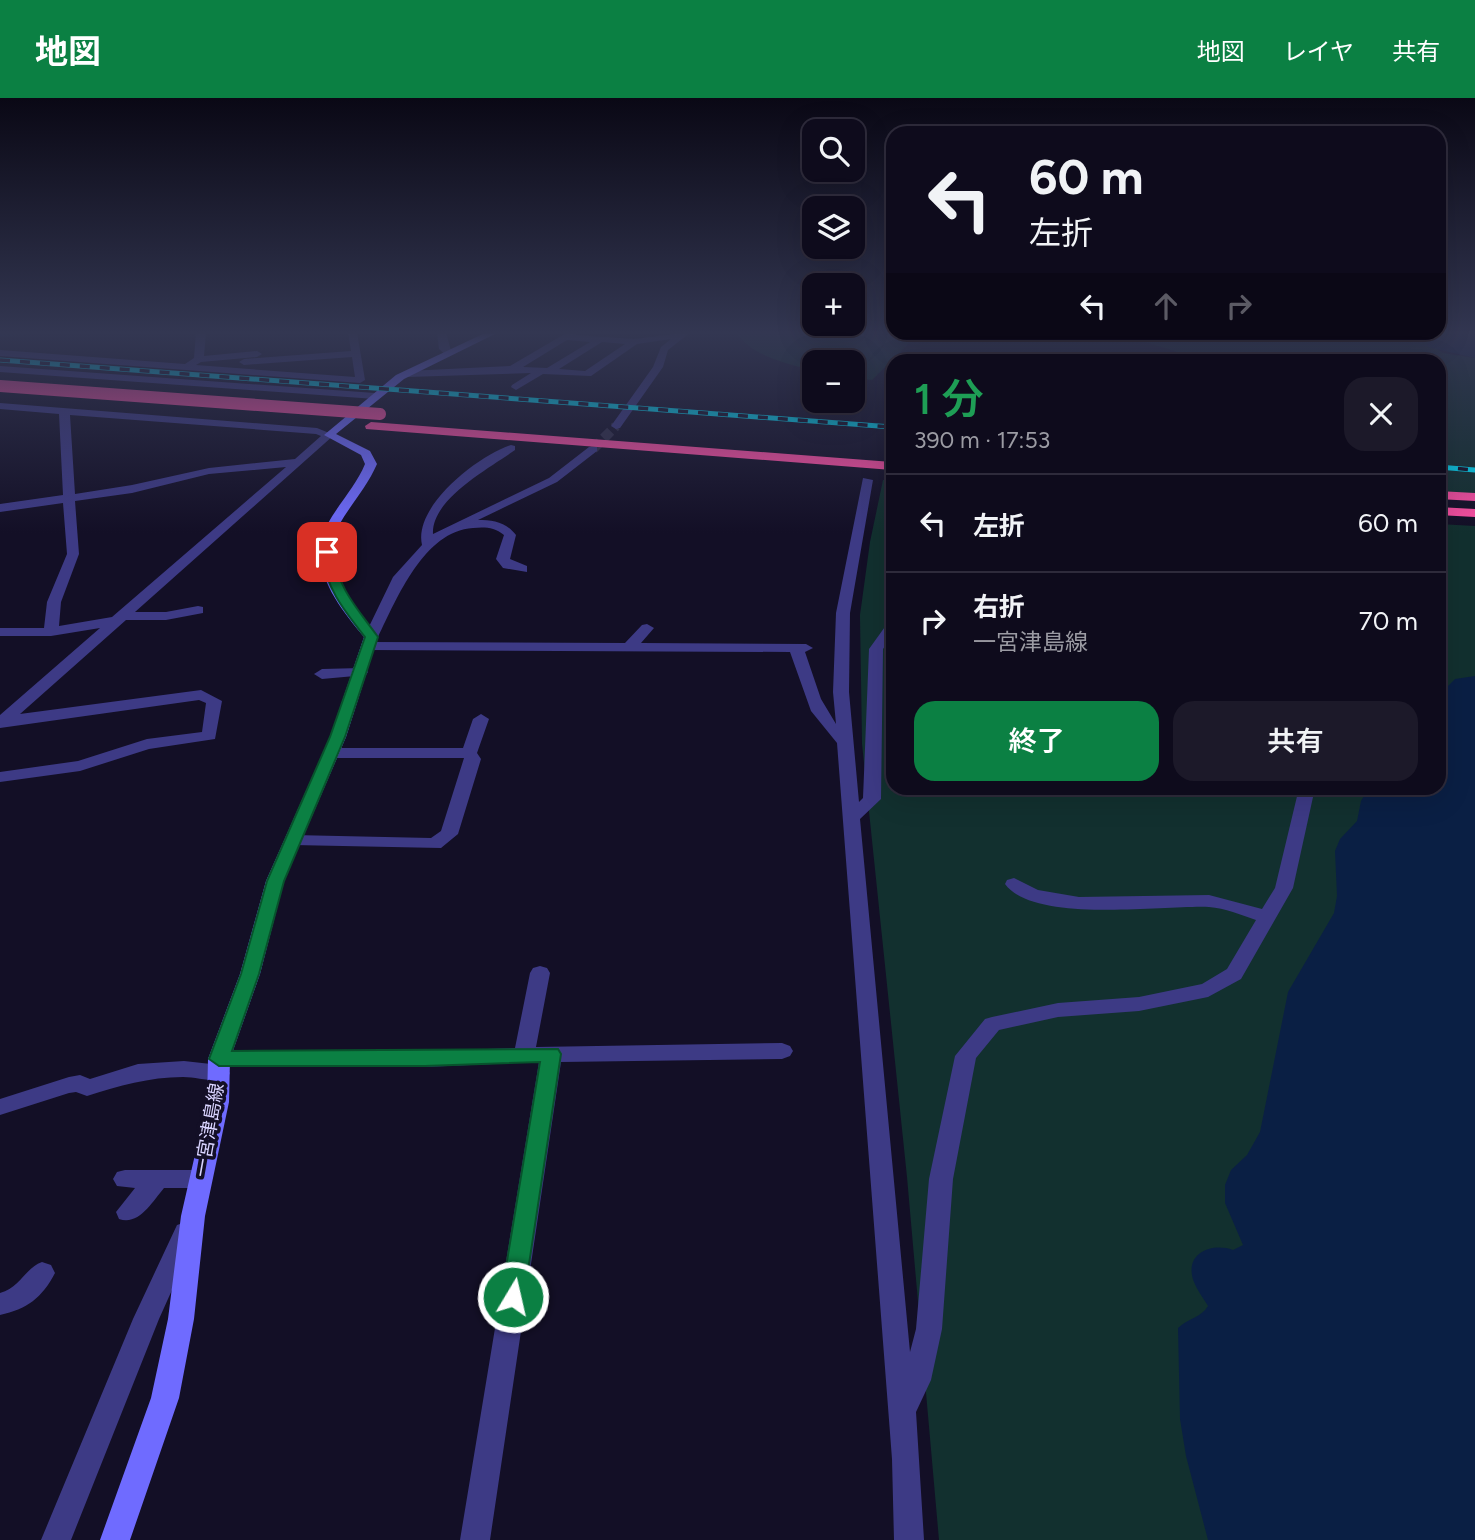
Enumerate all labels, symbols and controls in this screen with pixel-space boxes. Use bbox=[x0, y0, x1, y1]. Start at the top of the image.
text: 地図 bbox=[35, 32, 101, 71]
text: 地図 bbox=[1197, 37, 1245, 66]
text: レイヤ bbox=[1283, 37, 1354, 66]
text: 共有 bbox=[1392, 37, 1440, 66]
map controls bbox=[802, 119, 865, 413]
button: search bbox=[802, 119, 865, 182]
text: 60 m bbox=[1029, 147, 1144, 206]
icon: left bbox=[914, 154, 1005, 245]
button: layers bbox=[802, 196, 865, 259]
text: 左折 bbox=[1029, 214, 1093, 252]
button: + bbox=[802, 273, 865, 336]
icon: left bbox=[1074, 287, 1112, 325]
icon: ahead bbox=[1147, 287, 1185, 325]
icon: right bbox=[1220, 287, 1258, 325]
button: − bbox=[802, 350, 865, 413]
text: 1 分 bbox=[914, 374, 984, 425]
button: close bbox=[1344, 377, 1418, 451]
text: 390 m · 17:53 bbox=[914, 426, 1050, 454]
icon: left bbox=[914, 504, 952, 542]
text: 60 m bbox=[1358, 507, 1418, 539]
text: 左折 bbox=[973, 510, 1025, 542]
pin bbox=[297, 522, 357, 582]
icon: arrive bbox=[308, 533, 346, 571]
text: 右折 bbox=[973, 591, 1025, 623]
icon: right bbox=[914, 602, 952, 640]
text: 70 m bbox=[1359, 605, 1418, 637]
text: 一宮津島線 bbox=[973, 628, 1088, 656]
button: 終了 bbox=[914, 701, 1159, 781]
button: 共有 bbox=[1173, 701, 1418, 781]
street label: 一宮津島線 bbox=[189, 1081, 229, 1179]
position arrow bbox=[476, 1260, 550, 1334]

